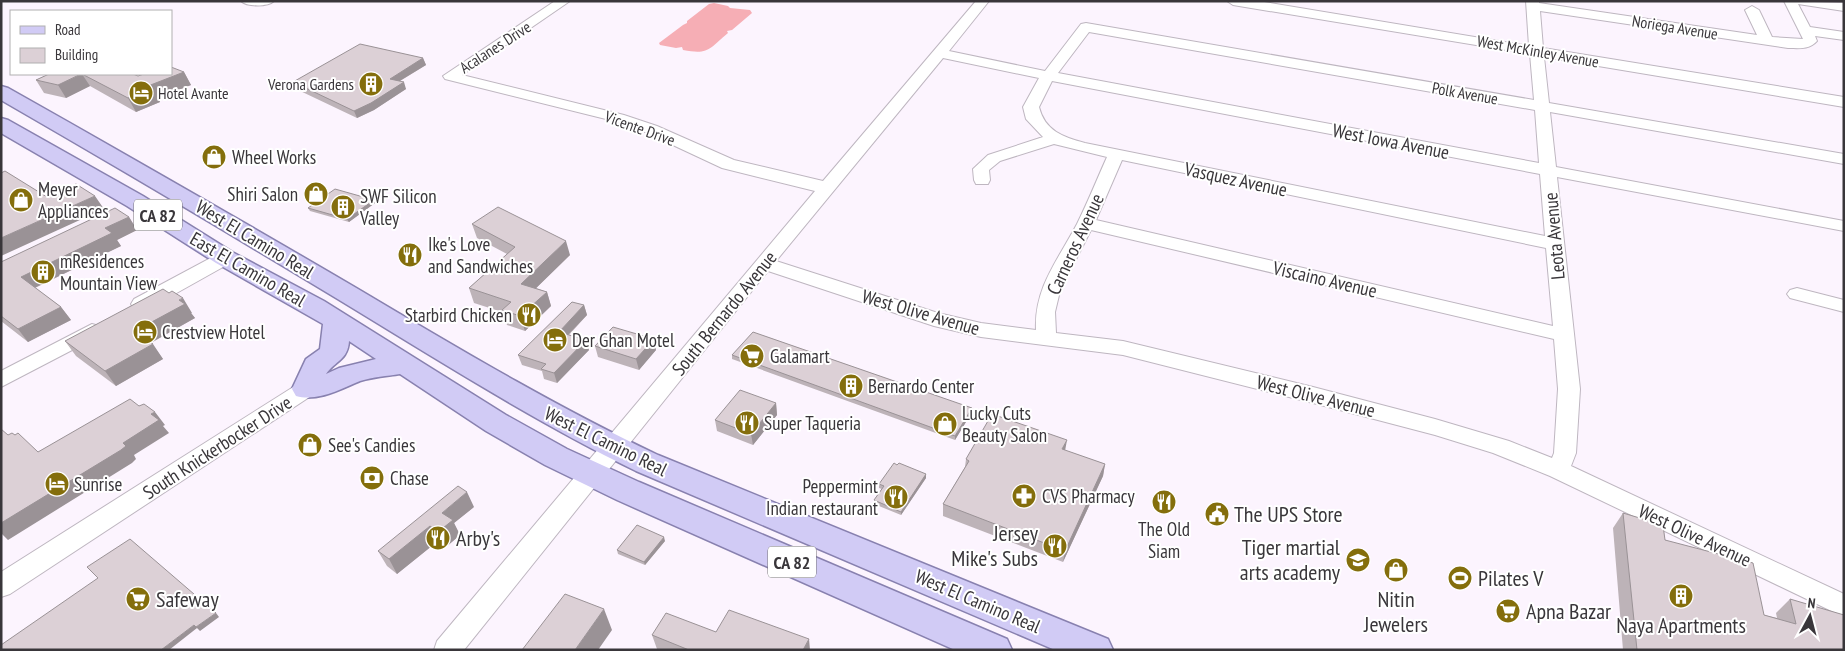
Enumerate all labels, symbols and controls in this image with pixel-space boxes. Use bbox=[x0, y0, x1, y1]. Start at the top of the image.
legend bbox=[10, 10, 172, 75]
street label: Noriega Avenue bbox=[1631, 10, 1719, 44]
street label: Acalanes Drive bbox=[456, 17, 534, 77]
text: Road bbox=[55, 20, 81, 39]
street label: West McKinley Avenue bbox=[1476, 30, 1600, 72]
text: Building bbox=[55, 45, 98, 64]
building icon: Verona Gardens bbox=[358, 71, 384, 97]
place label: Verona Gardens bbox=[267, 74, 354, 94]
street label: Polk Avenue bbox=[1430, 77, 1500, 109]
hotel icon: Hotel Avante bbox=[128, 80, 154, 106]
place label: Hotel Avante bbox=[158, 83, 229, 103]
street label: Vicente Drive bbox=[601, 106, 678, 150]
street label: West Iowa Avenue bbox=[1331, 118, 1452, 164]
shop icon: Wheel Works bbox=[201, 144, 227, 170]
place label: Wheel Works bbox=[232, 145, 316, 169]
street label: Vasquez Avenue bbox=[1182, 156, 1290, 202]
place label: Meyer Appliances bbox=[38, 177, 109, 223]
shop icon: Shiri Salon bbox=[303, 181, 329, 207]
place label: Shiri Salon bbox=[227, 182, 298, 206]
place label: SWF Silicon Valley bbox=[359, 184, 437, 230]
shop icon: Meyer Appliances bbox=[8, 187, 34, 213]
street label: Carneros Avenue bbox=[1041, 189, 1109, 298]
street label: Leota Avenue bbox=[1538, 191, 1570, 281]
street label: West El Camino Real bbox=[192, 194, 319, 284]
building icon: SWF Silicon Valley bbox=[330, 194, 356, 220]
road number: CA 82 bbox=[134, 200, 182, 230]
street label: East El Camino Real bbox=[186, 226, 311, 312]
place label: Ike's Love and Sandwiches bbox=[428, 232, 533, 278]
restaurant icon: Ike's Love and Sandwiches bbox=[397, 242, 423, 268]
street label: South Bernardo Avenue bbox=[666, 246, 782, 380]
place label: mResidences Mountain View bbox=[60, 249, 158, 295]
street label: Viscaino Avenue bbox=[1270, 255, 1379, 303]
building icon: mResidences Mountain View bbox=[30, 259, 56, 285]
street label: West Olive Avenue bbox=[859, 284, 983, 340]
restaurant icon: Starbird Chicken bbox=[516, 302, 542, 328]
place label: Starbird Chicken bbox=[405, 303, 512, 327]
hotel icon: Crestview Hotel bbox=[132, 319, 158, 345]
place label: Crestview Hotel bbox=[162, 320, 265, 344]
hotel icon: Der Ghan Motel bbox=[542, 327, 568, 353]
place label: Der Ghan Motel bbox=[572, 328, 675, 352]
supermarket icon: Galamart bbox=[739, 343, 765, 369]
place label: Galamart bbox=[770, 344, 831, 368]
street label: West Olive Avenue bbox=[1254, 370, 1378, 422]
building icon: Bernardo Center bbox=[838, 373, 864, 399]
place label: Bernardo Center bbox=[868, 374, 975, 398]
street label: South Knickerbocker Drive bbox=[138, 390, 296, 504]
street label: West El Camino Real bbox=[541, 401, 672, 481]
place label: Lucky Cuts Beauty Salon bbox=[962, 401, 1047, 447]
restaurant icon: Super Taqueria bbox=[734, 410, 760, 436]
place label: Super Taqueria bbox=[764, 411, 861, 435]
shop icon: Lucky Cuts Beauty Salon bbox=[932, 411, 958, 437]
shop icon: See's Candies bbox=[297, 432, 323, 458]
place label: See's Candies bbox=[328, 433, 415, 457]
bank icon: Chase bbox=[359, 465, 385, 491]
place label: Chase bbox=[390, 466, 429, 490]
hotel icon: Sunrise bbox=[44, 471, 70, 497]
place label: Sunrise bbox=[74, 472, 122, 496]
place label: Peppermint Indian restaurant bbox=[766, 474, 879, 520]
pharmacy icon: CVS Pharmacy bbox=[1011, 483, 1037, 509]
restaurant icon: Peppermint Indian restaurant bbox=[883, 484, 909, 510]
place label: CVS Pharmacy bbox=[1042, 484, 1135, 508]
restaurant icon: The Old Siam bbox=[1151, 489, 1177, 515]
street label: West Olive Avenue bbox=[1635, 498, 1755, 572]
place label: The UPS Store bbox=[1234, 500, 1343, 528]
public building icon: The UPS Store bbox=[1204, 501, 1230, 527]
place label: The Old Siam bbox=[1138, 517, 1190, 563]
place label: Jersey Mike's Subs bbox=[951, 519, 1039, 572]
place label: Arby's bbox=[456, 524, 500, 552]
restaurant icon: Arby's bbox=[425, 525, 451, 551]
restaurant icon: Jersey Mike's Subs bbox=[1042, 533, 1068, 559]
place label: Tiger martial arts academy bbox=[1240, 533, 1341, 586]
road number: CA 82 bbox=[768, 546, 816, 578]
school or university icon: Tiger martial arts academy bbox=[1345, 547, 1371, 573]
shop icon: Nitin Jewelers bbox=[1383, 557, 1409, 583]
street label: West El Camino Real bbox=[912, 564, 1045, 638]
place label: Pilates V bbox=[1478, 564, 1544, 592]
sports icon: Pilates V bbox=[1447, 565, 1473, 591]
building icon: Naya Apartments bbox=[1668, 583, 1694, 609]
place label: Safeway bbox=[156, 585, 219, 613]
place label: Nitin Jewelers bbox=[1363, 585, 1428, 638]
supermarket icon: Safeway bbox=[125, 586, 151, 612]
north arrow bbox=[1785, 591, 1835, 641]
text: N bbox=[1807, 594, 1816, 612]
place label: Apna Bazar bbox=[1526, 597, 1611, 625]
supermarket icon: Apna Bazar bbox=[1495, 598, 1521, 624]
place label: Naya Apartments bbox=[1616, 611, 1746, 639]

